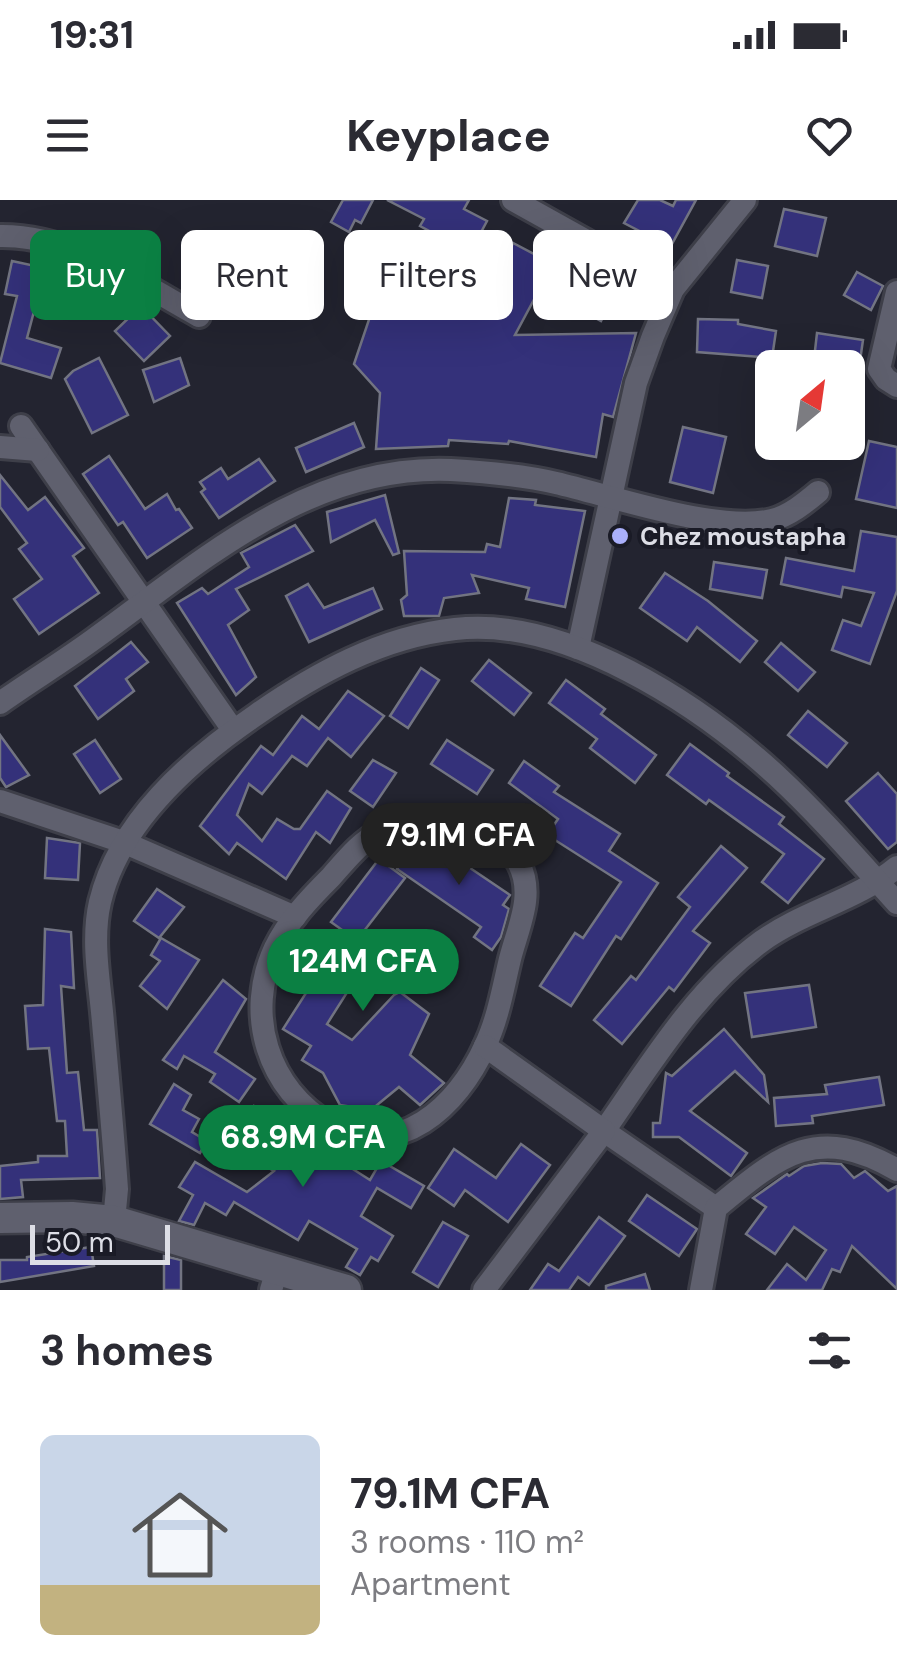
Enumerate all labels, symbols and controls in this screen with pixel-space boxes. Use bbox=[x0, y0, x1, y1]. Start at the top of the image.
text: 19:31 bbox=[50, 10, 134, 60]
text: Keyplace bbox=[346, 106, 551, 165]
icon: menu bbox=[40, 108, 95, 163]
icon: heart bbox=[802, 108, 857, 163]
chip: Buy bbox=[30, 230, 161, 320]
chip: Rent bbox=[181, 230, 324, 320]
chip: Filters bbox=[344, 230, 513, 320]
chip: New bbox=[533, 230, 673, 320]
north arrow bbox=[755, 350, 865, 460]
map controls bbox=[755, 350, 865, 460]
place label: Chez moustapha bbox=[640, 520, 846, 553]
marker: Chez moustapha bbox=[609, 525, 631, 547]
pin: 79.1M CFA bbox=[345, 803, 573, 888]
text: 79.1M CFA bbox=[383, 814, 535, 856]
pin: 124M CFA bbox=[260, 929, 466, 1014]
text: 124M CFA bbox=[289, 940, 437, 982]
pin: 68.9M CFA bbox=[189, 1105, 417, 1190]
text: 68.9M CFA bbox=[220, 1116, 386, 1158]
scale bar bbox=[30, 1220, 170, 1264]
text: 50 m bbox=[45, 1224, 114, 1261]
text: 3 homes bbox=[40, 1323, 214, 1378]
icon: filters bbox=[802, 1323, 857, 1378]
text: 79.1M CFA bbox=[350, 1466, 550, 1521]
icon: home bbox=[120, 1475, 240, 1595]
text: 3 rooms · 110 m² bbox=[350, 1521, 584, 1563]
text: Apartment bbox=[350, 1563, 511, 1605]

